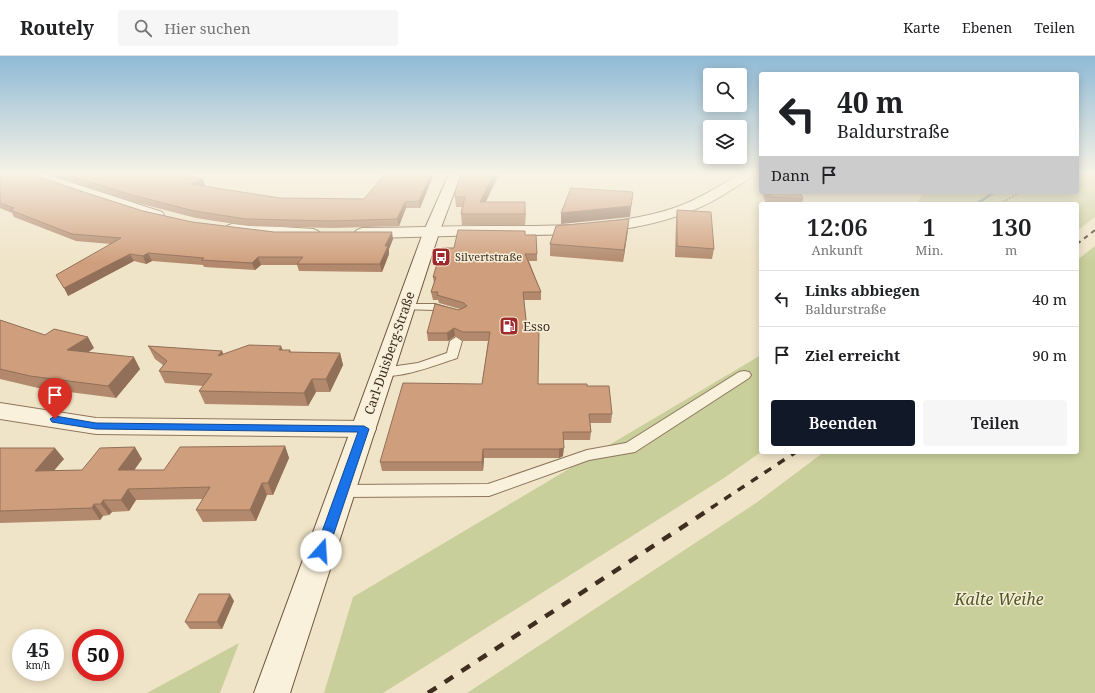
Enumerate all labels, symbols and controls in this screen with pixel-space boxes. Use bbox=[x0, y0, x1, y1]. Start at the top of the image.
search box bbox=[118, 10, 398, 46]
text: Routely bbox=[20, 15, 94, 41]
icon: search bbox=[132, 17, 154, 39]
text: Hier suchen bbox=[164, 18, 251, 38]
text: Karte bbox=[903, 18, 940, 37]
text: Ebenen bbox=[962, 18, 1012, 37]
text: Teilen bbox=[1034, 18, 1075, 37]
map controls bbox=[703, 68, 747, 164]
button: search bbox=[703, 68, 747, 112]
text: 40 m bbox=[837, 83, 904, 121]
icon: left bbox=[771, 88, 823, 140]
text: Baldurstraße bbox=[837, 119, 949, 143]
button: layers bbox=[703, 120, 747, 164]
icon: arrive bbox=[818, 164, 840, 186]
text: Dann bbox=[771, 165, 810, 185]
text: 12:06 bbox=[807, 210, 868, 243]
text: 1 bbox=[923, 210, 936, 243]
text: 130 bbox=[991, 210, 1031, 243]
text: Ankunft bbox=[812, 241, 863, 259]
text: Min. bbox=[915, 241, 943, 259]
text: m bbox=[1005, 241, 1017, 259]
bus stop icon: Silvertstraße bbox=[430, 246, 452, 268]
place label: Silvertstraße bbox=[455, 249, 522, 264]
text: Links abbiegen bbox=[805, 280, 920, 300]
icon: left bbox=[771, 288, 793, 310]
street label: Carl-Duisberg-Straße bbox=[359, 289, 419, 417]
text: 40 m bbox=[1032, 289, 1067, 309]
text: Baldurstraße bbox=[805, 300, 886, 318]
fuel station icon: Esso bbox=[498, 315, 520, 337]
place label: Esso bbox=[523, 317, 550, 335]
icon: arrive bbox=[771, 344, 793, 366]
text: Ziel erreicht bbox=[805, 345, 900, 365]
text: 90 m bbox=[1032, 345, 1067, 365]
pin bbox=[38, 378, 72, 419]
icon: arrive bbox=[44, 384, 66, 406]
button: Beenden bbox=[771, 400, 915, 446]
button: Teilen bbox=[923, 400, 1067, 446]
position arrow bbox=[300, 530, 342, 572]
park label: Kalte Weihe bbox=[953, 588, 1044, 610]
speed limit sign: 50 bbox=[72, 629, 124, 681]
text: 45 bbox=[27, 636, 49, 663]
text: km/h bbox=[26, 658, 50, 672]

